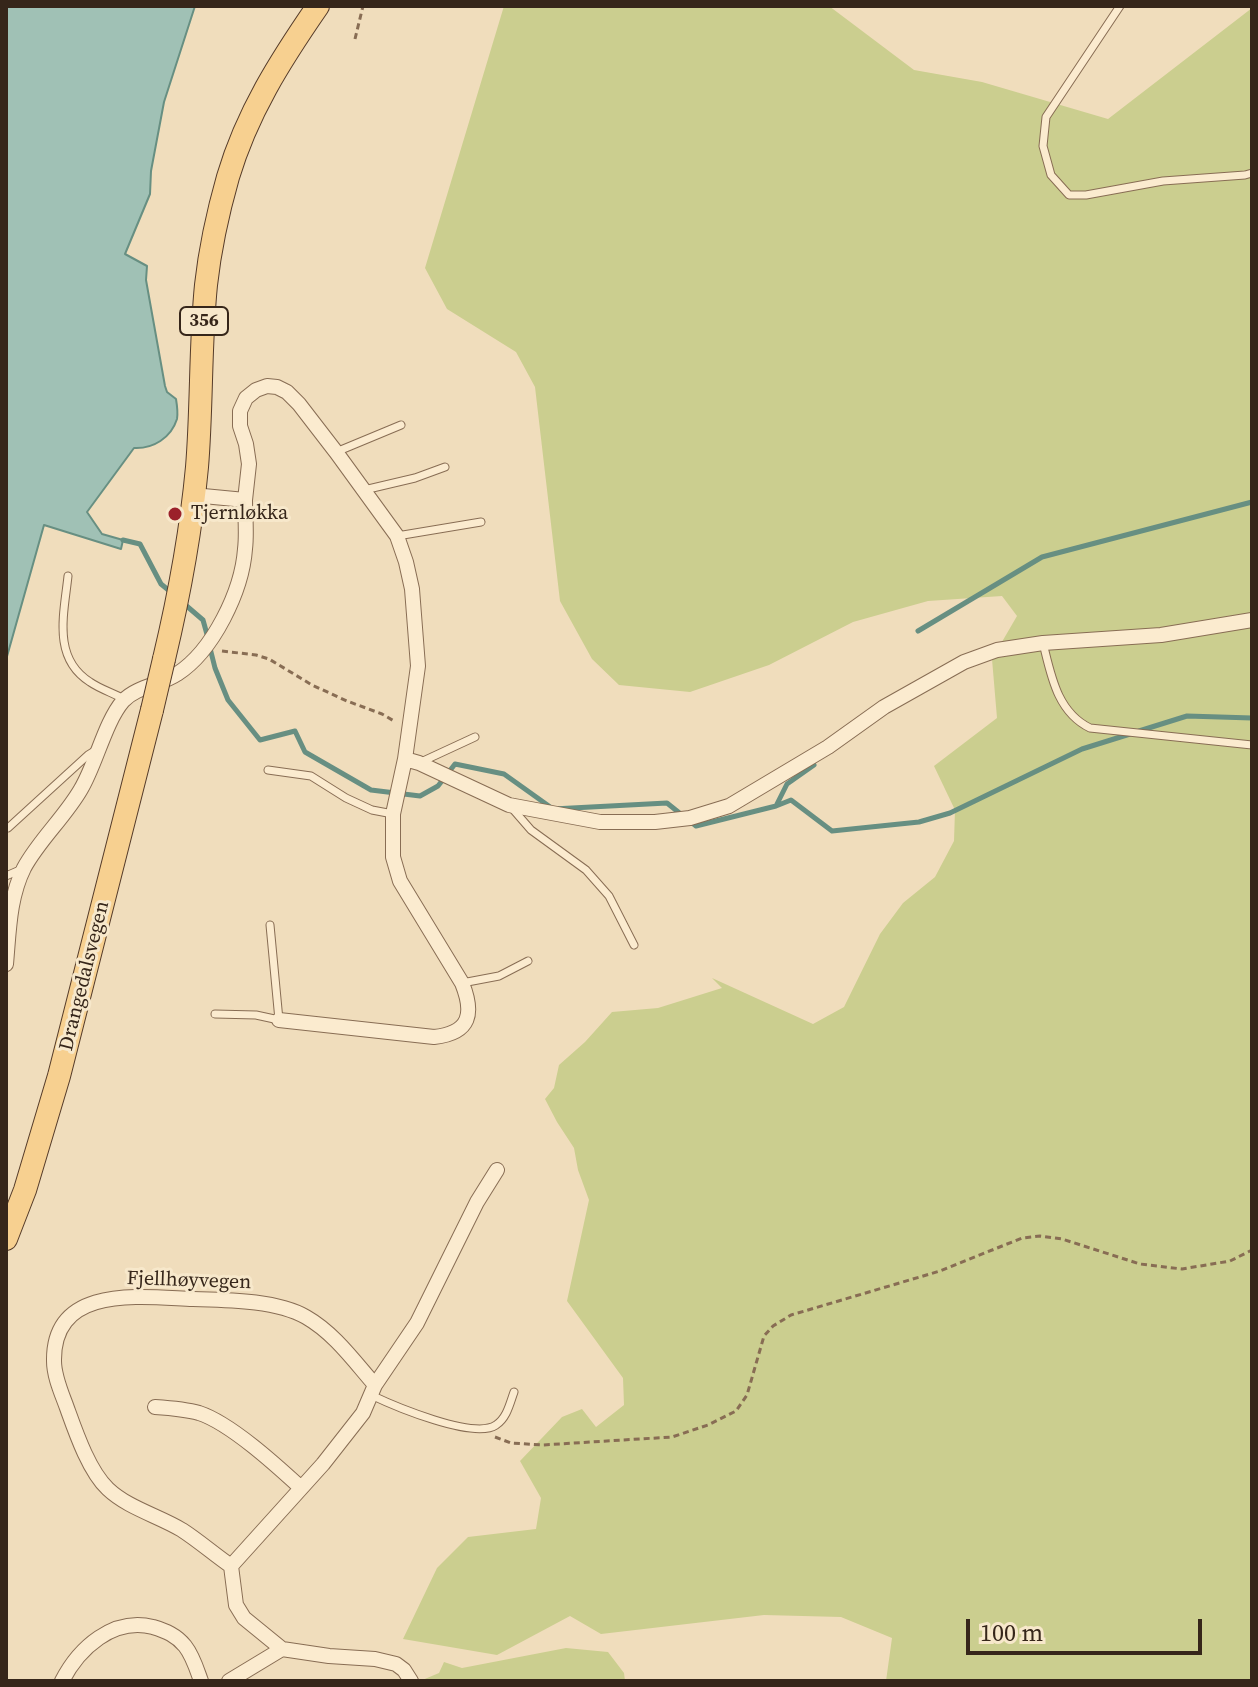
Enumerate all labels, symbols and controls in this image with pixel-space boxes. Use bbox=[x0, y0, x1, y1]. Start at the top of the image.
road number: 356 bbox=[180, 307, 228, 335]
place label: Tjernløkka bbox=[191, 502, 288, 526]
marker: Tjernløkka bbox=[166, 505, 184, 523]
street label: Drangedalsvegen bbox=[55, 899, 115, 1053]
street label: Fjellhøyvegen bbox=[126, 1267, 252, 1295]
scale bar bbox=[970, 1603, 1206, 1653]
text: 100 m bbox=[980, 1616, 1043, 1649]

